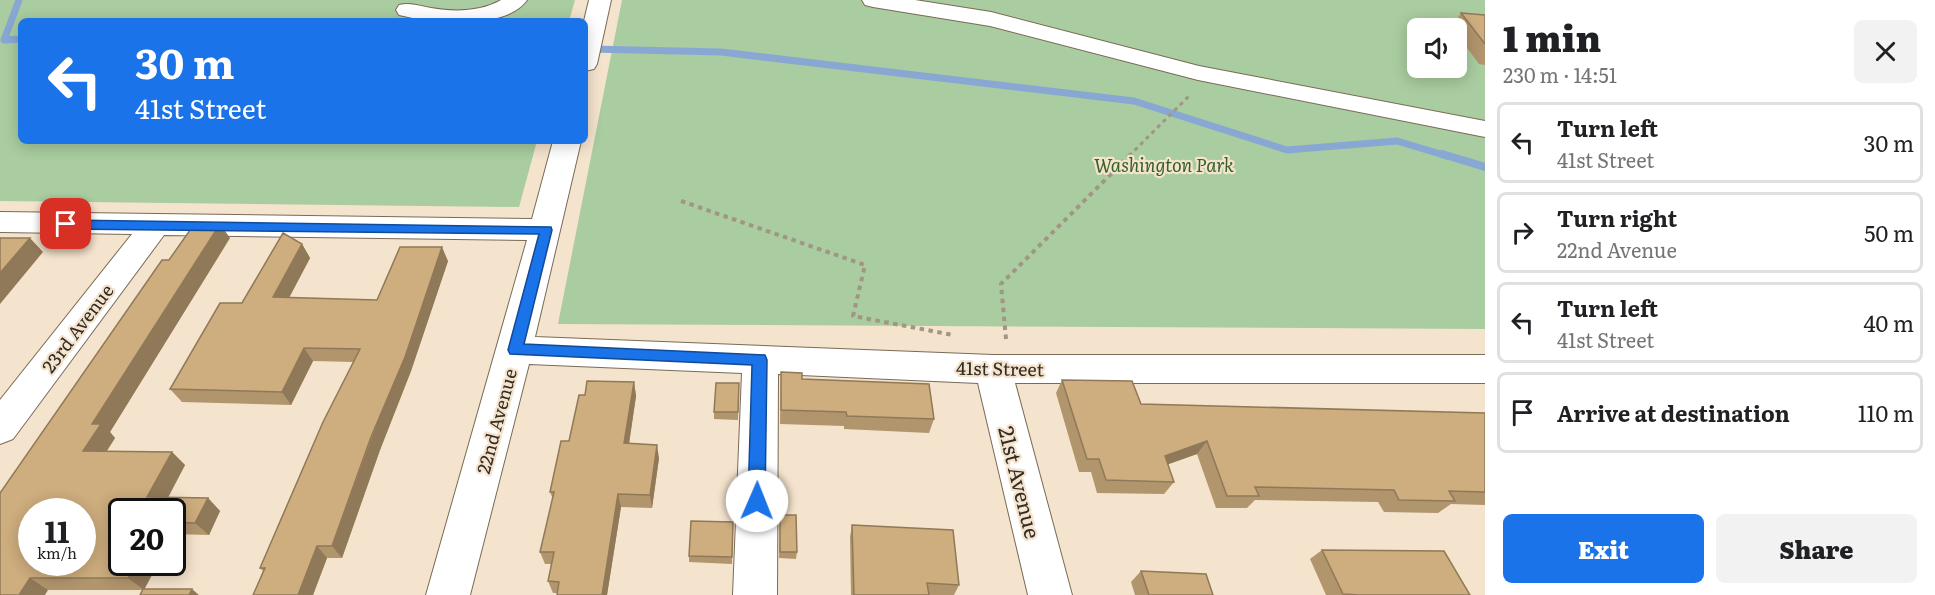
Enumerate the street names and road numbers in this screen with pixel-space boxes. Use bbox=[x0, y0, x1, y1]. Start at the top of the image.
street label: 23rd Avenue bbox=[35, 278, 119, 378]
street label: 41st Street bbox=[956, 354, 1045, 382]
street label: 22nd Avenue bbox=[469, 365, 523, 477]
street label: 21st Avenue bbox=[992, 423, 1050, 542]

